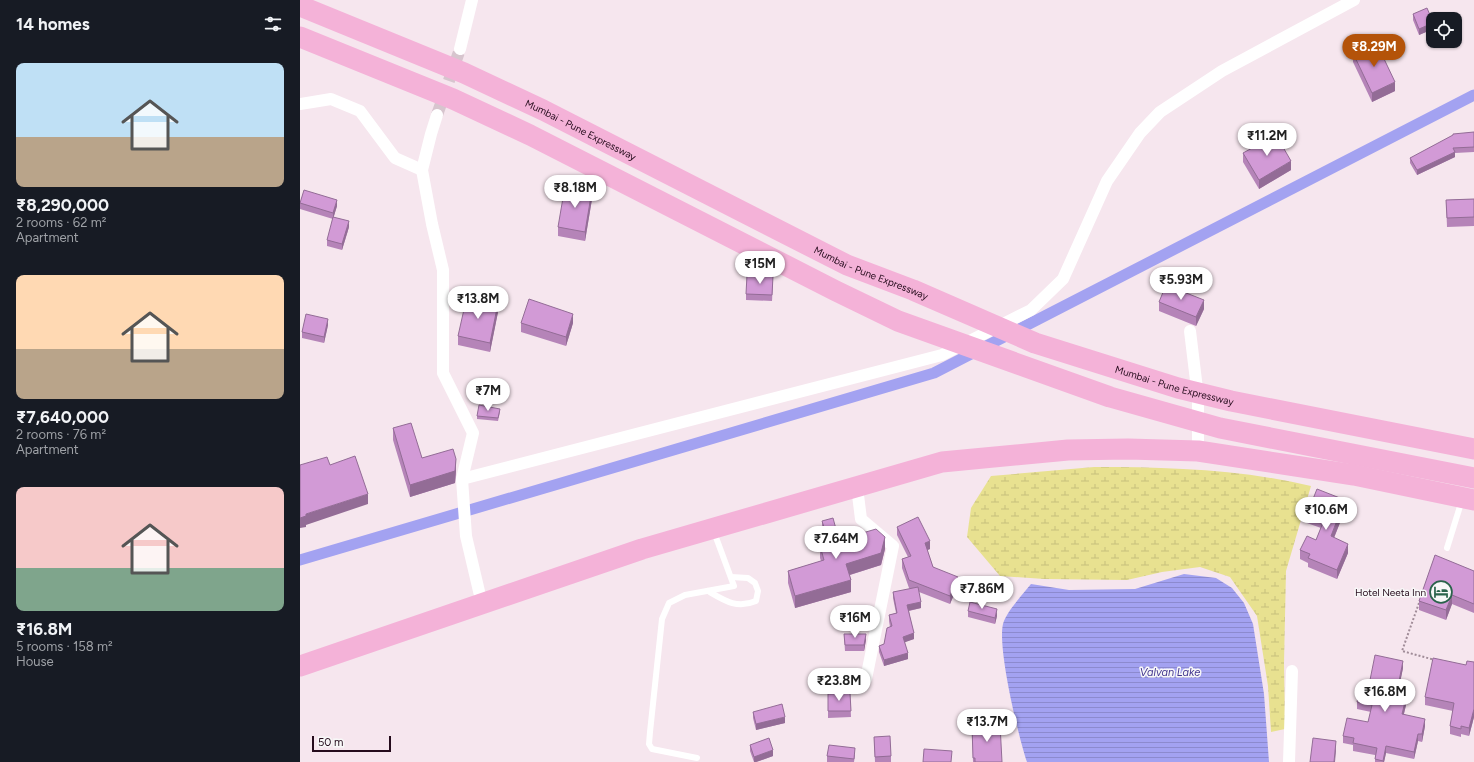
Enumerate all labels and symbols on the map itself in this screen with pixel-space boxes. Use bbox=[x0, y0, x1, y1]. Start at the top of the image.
pin: ₹8.29M bbox=[1341, 34, 1407, 68]
street label: Mumbai - Pune Expressway bbox=[523, 96, 639, 163]
pin: ₹11.2M bbox=[1234, 123, 1300, 157]
pin: ₹8.18M bbox=[542, 175, 608, 209]
street label: Mumbai - Pune Expressway bbox=[812, 243, 931, 303]
pin: ₹15M bbox=[736, 251, 784, 285]
pin: ₹5.93M bbox=[1148, 267, 1214, 301]
pin: ₹13.8M bbox=[445, 286, 511, 320]
street label: Mumbai - Pune Expressway bbox=[1114, 362, 1236, 408]
pin: ₹7M bbox=[469, 378, 507, 412]
pin: ₹10.6M bbox=[1293, 497, 1359, 531]
pin: ₹7.64M bbox=[803, 526, 869, 560]
pin: ₹7.86M bbox=[949, 576, 1015, 610]
hotel icon: Hotel Neeta Inn bbox=[1428, 579, 1454, 605]
place label: Hotel Neeta Inn bbox=[1355, 586, 1426, 599]
pin: ₹16M bbox=[831, 605, 879, 639]
water label: Valvan Lake bbox=[1140, 666, 1200, 679]
pin: ₹23.8M bbox=[806, 668, 872, 702]
pin: ₹16.8M bbox=[1352, 679, 1418, 713]
pin: ₹13.7M bbox=[954, 709, 1020, 743]
scale bar bbox=[312, 734, 391, 753]

